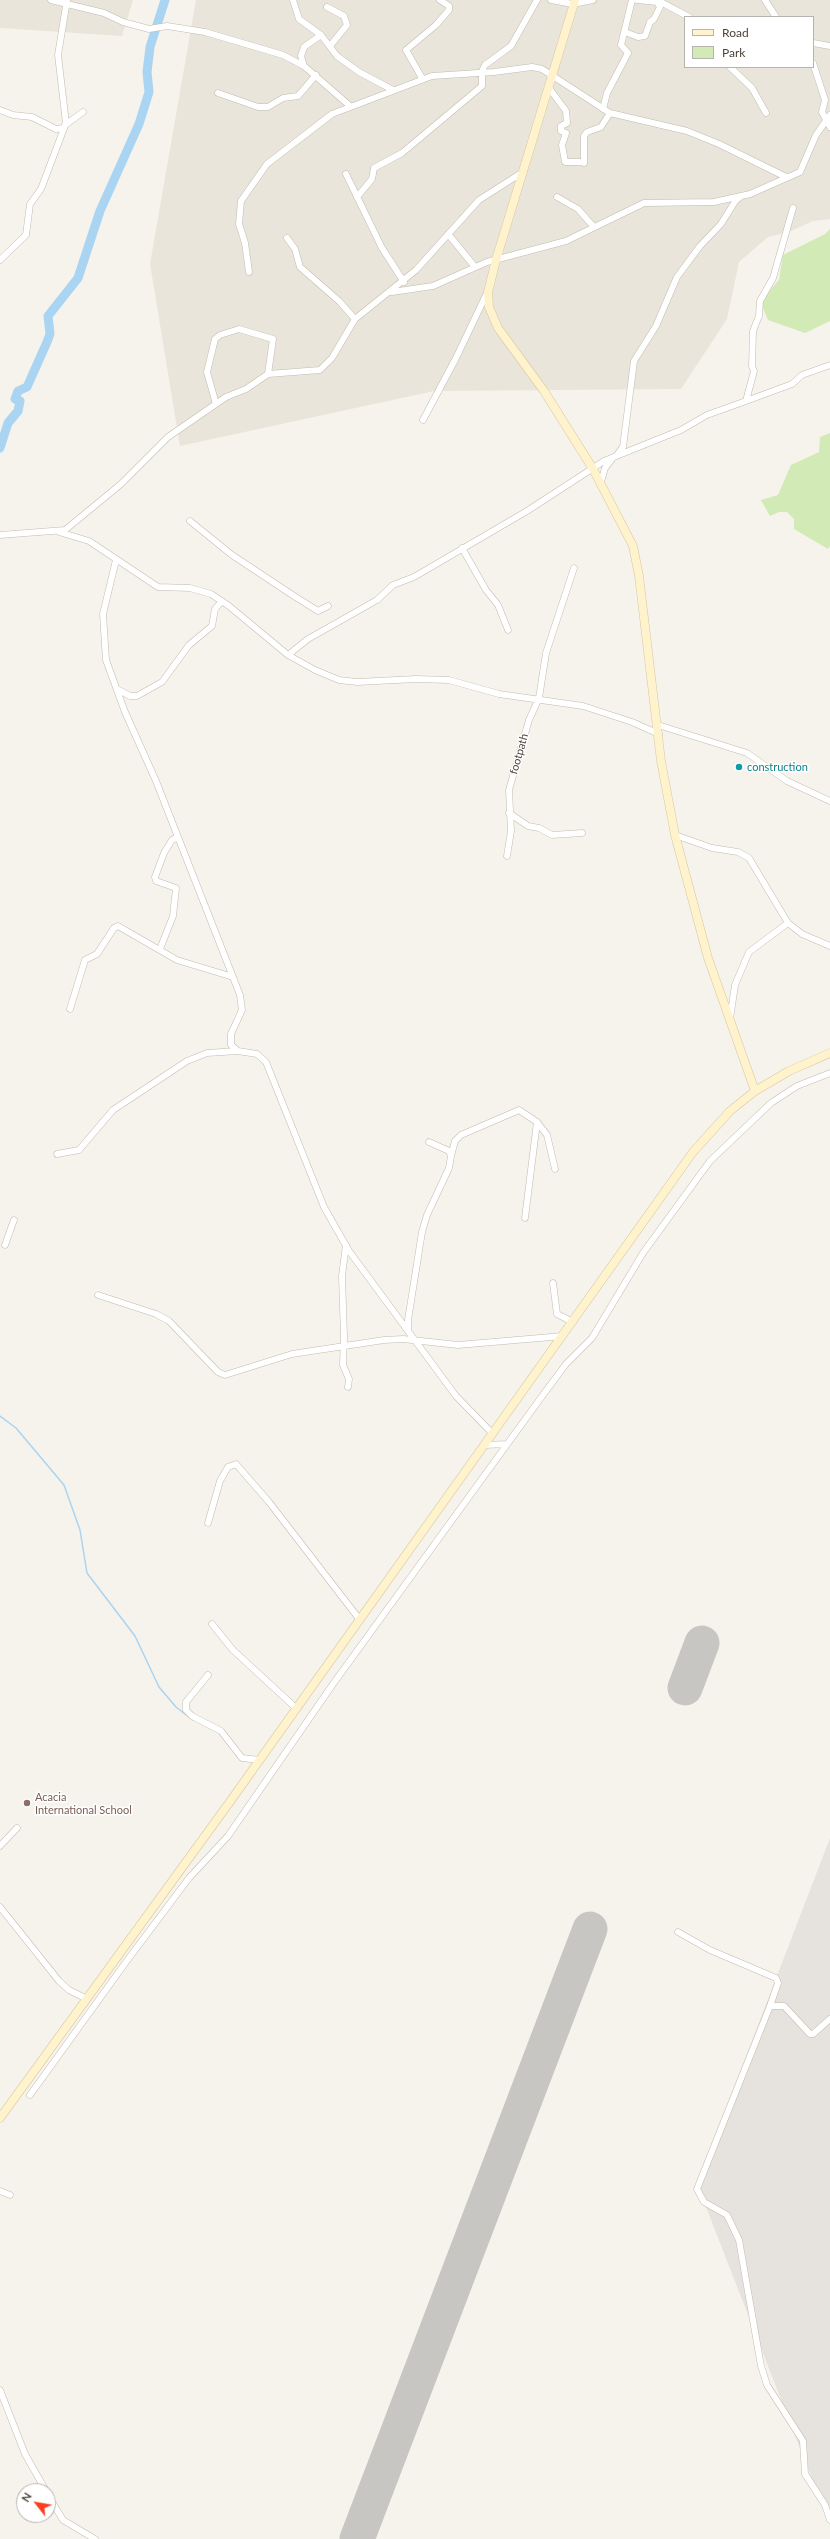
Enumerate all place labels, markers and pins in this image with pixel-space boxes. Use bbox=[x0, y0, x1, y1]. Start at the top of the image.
place label: construction bbox=[747, 760, 808, 774]
marker: construction bbox=[734, 762, 744, 772]
place label: Acacia International School bbox=[35, 1790, 132, 1816]
marker: Acacia International School bbox=[22, 1798, 32, 1808]

